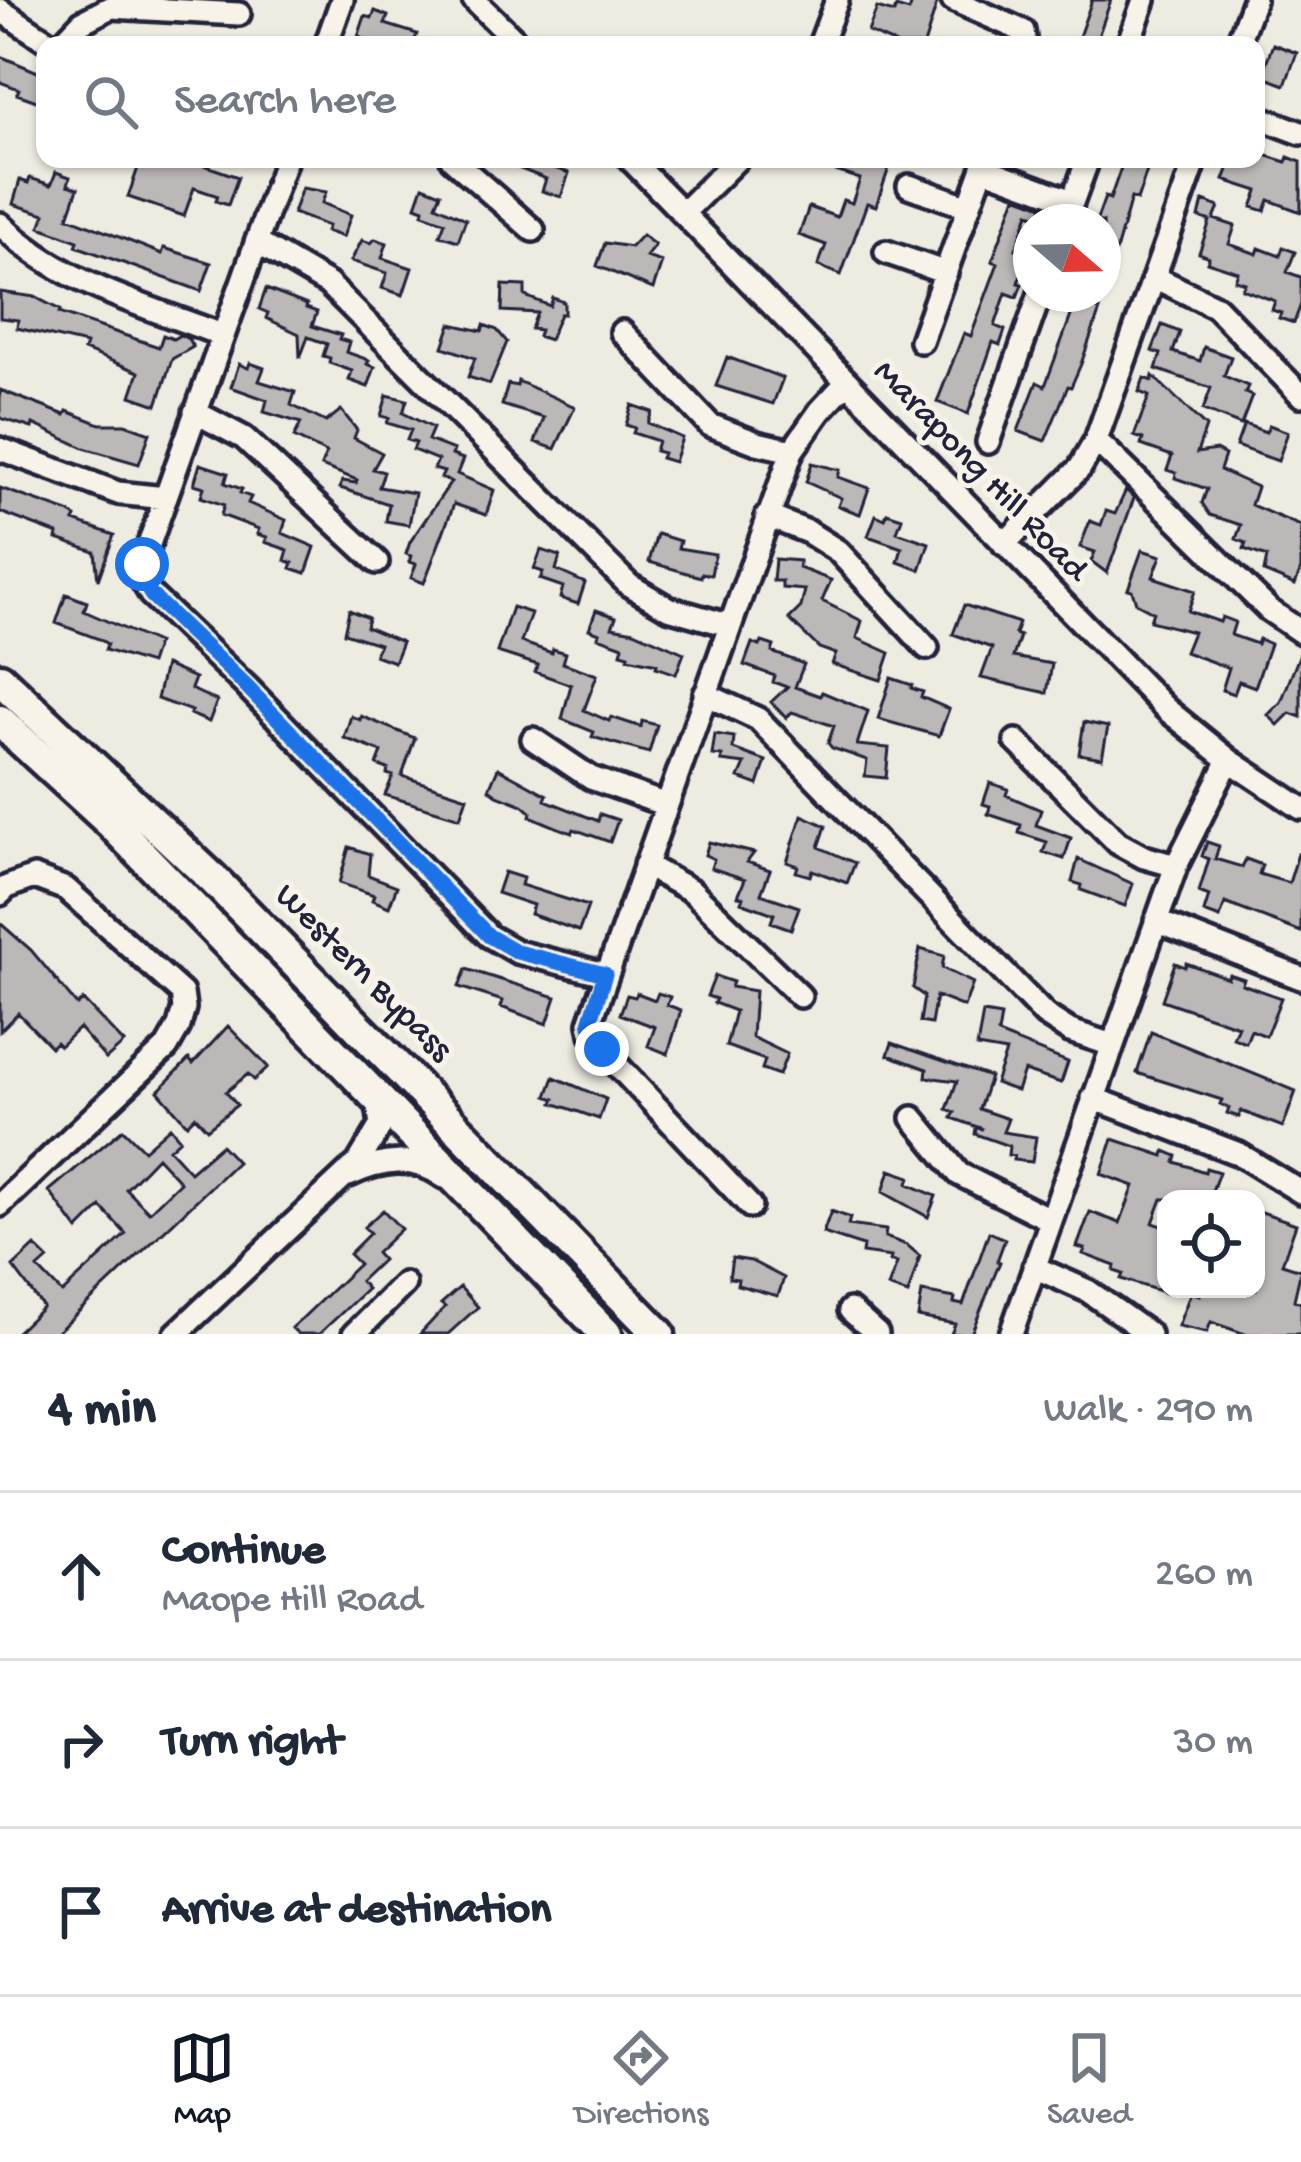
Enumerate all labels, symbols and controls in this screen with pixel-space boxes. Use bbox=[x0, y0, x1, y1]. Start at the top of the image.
search box bbox=[36, 36, 1265, 168]
icon: search bbox=[78, 69, 144, 135]
text: Search here bbox=[174, 76, 396, 129]
north arrow bbox=[1013, 204, 1121, 312]
street label: Marapong Hill Road bbox=[862, 352, 1098, 594]
route start bbox=[115, 537, 169, 591]
street label: Western Bypass bbox=[264, 876, 461, 1073]
route end bbox=[575, 1022, 629, 1076]
map controls bbox=[1157, 1190, 1265, 1298]
button: locate bbox=[1157, 1190, 1265, 1298]
text: 4 min bbox=[48, 1382, 156, 1442]
text: Walk · 290 m bbox=[1044, 1389, 1253, 1435]
text: Continue bbox=[162, 1526, 325, 1579]
icon: ahead bbox=[48, 1543, 114, 1609]
text: 260 m bbox=[1155, 1553, 1253, 1599]
text: Maope Hill Road bbox=[162, 1579, 422, 1625]
icon: right bbox=[48, 1711, 114, 1777]
text: Turn right bbox=[162, 1717, 342, 1770]
text: 30 m bbox=[1174, 1721, 1253, 1767]
icon: arrive bbox=[48, 1879, 114, 1945]
text: Arrive at destination bbox=[162, 1885, 551, 1938]
tab: Map bbox=[169, 2025, 235, 2135]
tab: Directions bbox=[574, 2025, 708, 2135]
tab: Saved bbox=[1047, 2025, 1132, 2135]

